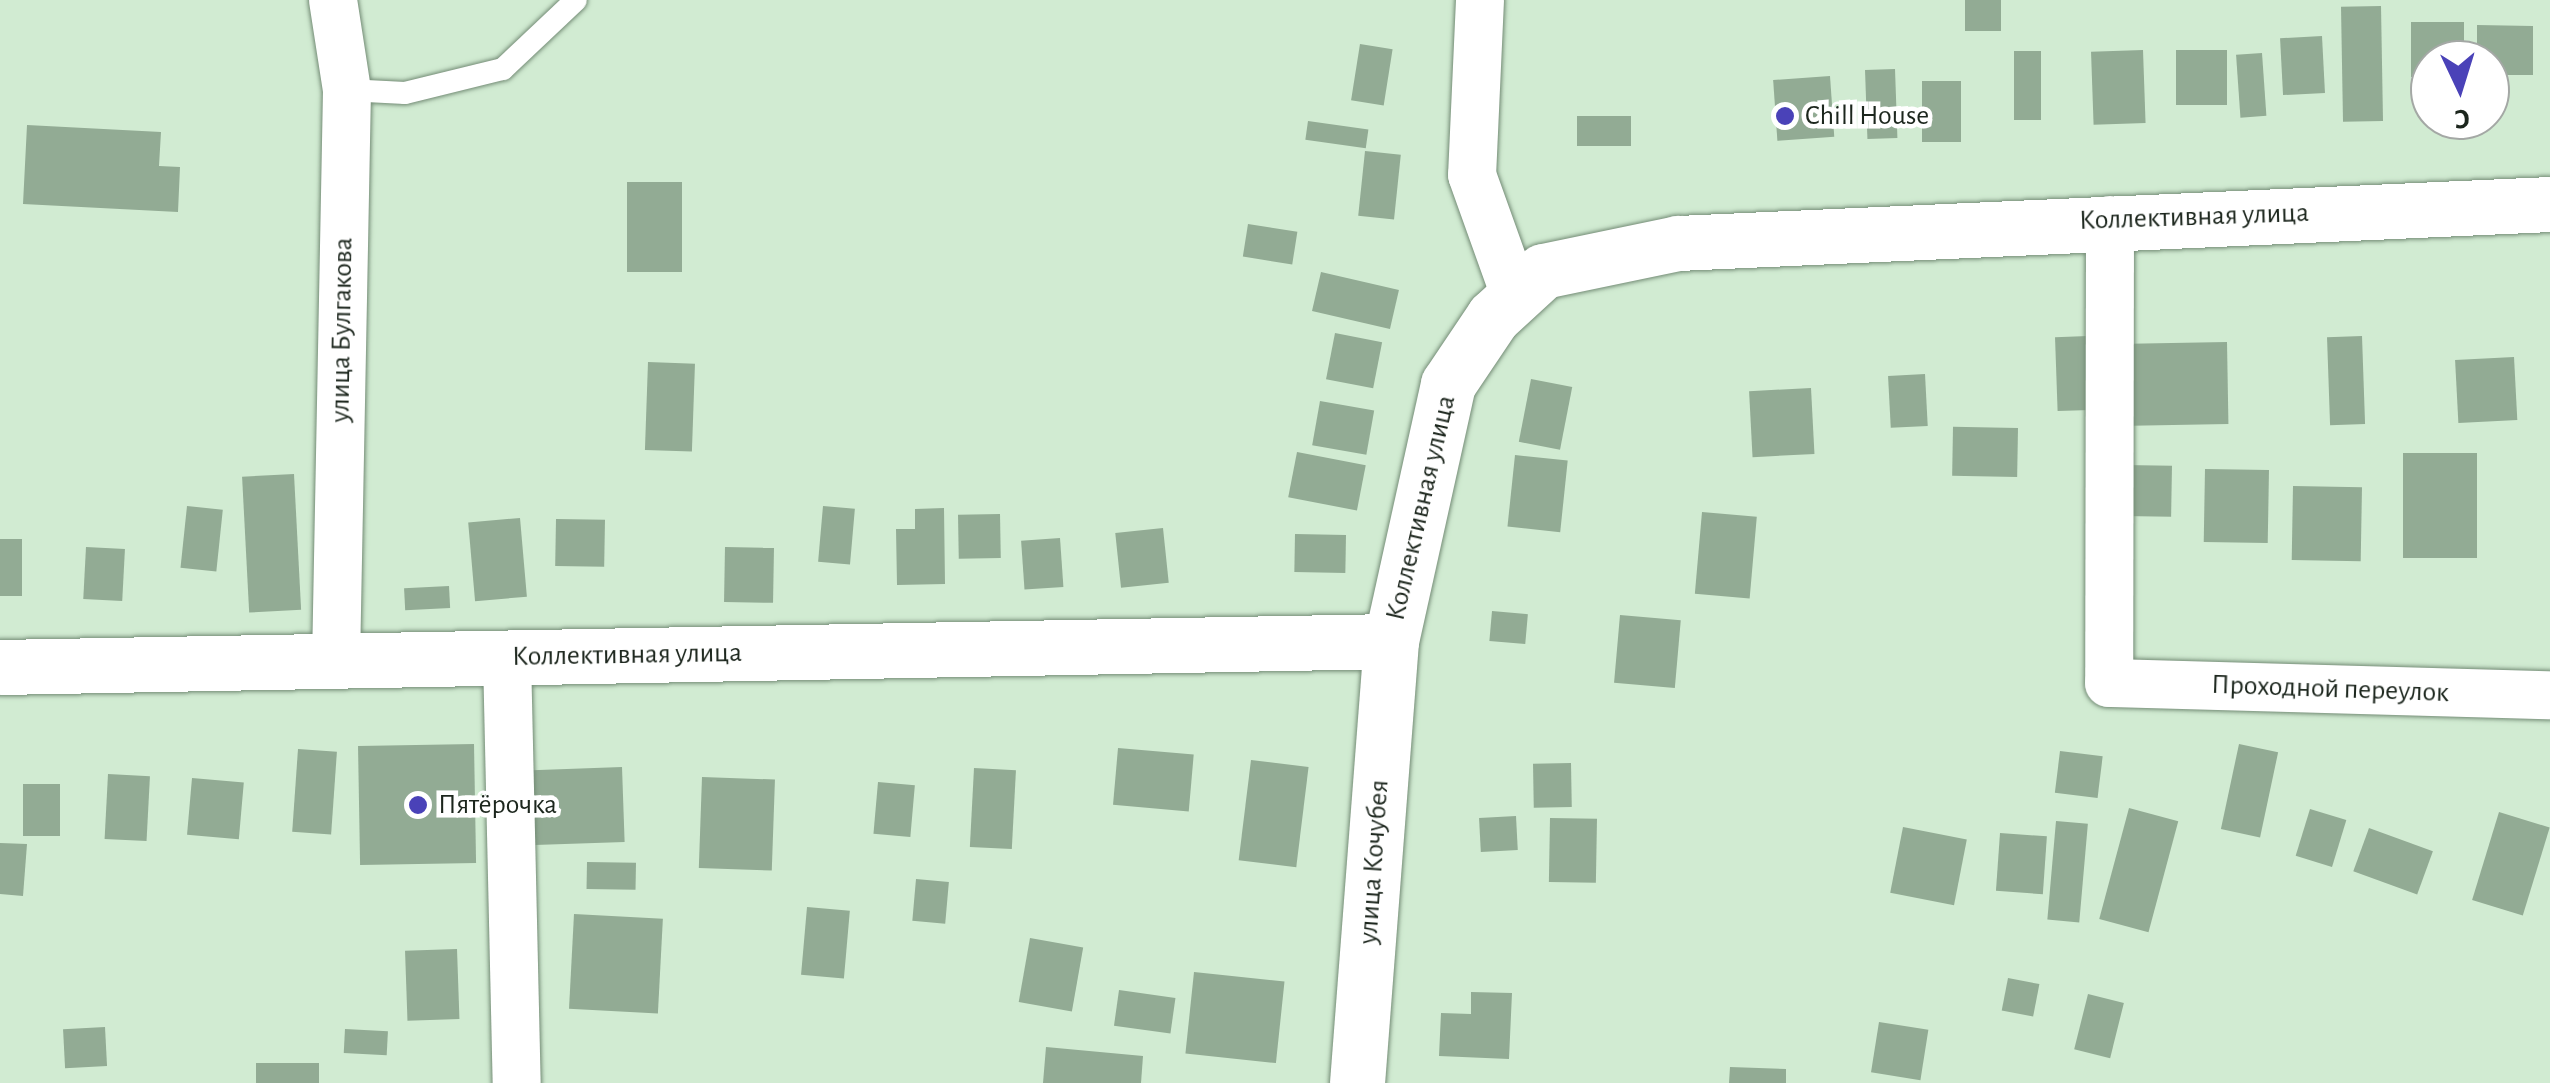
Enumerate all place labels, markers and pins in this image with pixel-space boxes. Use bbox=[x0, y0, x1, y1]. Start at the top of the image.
place label: Chill House bbox=[1805, 99, 1929, 133]
marker: Chill House bbox=[1774, 105, 1796, 127]
place label: Пятёрочка bbox=[438, 788, 557, 822]
marker: Пятёрочка bbox=[407, 794, 429, 816]

